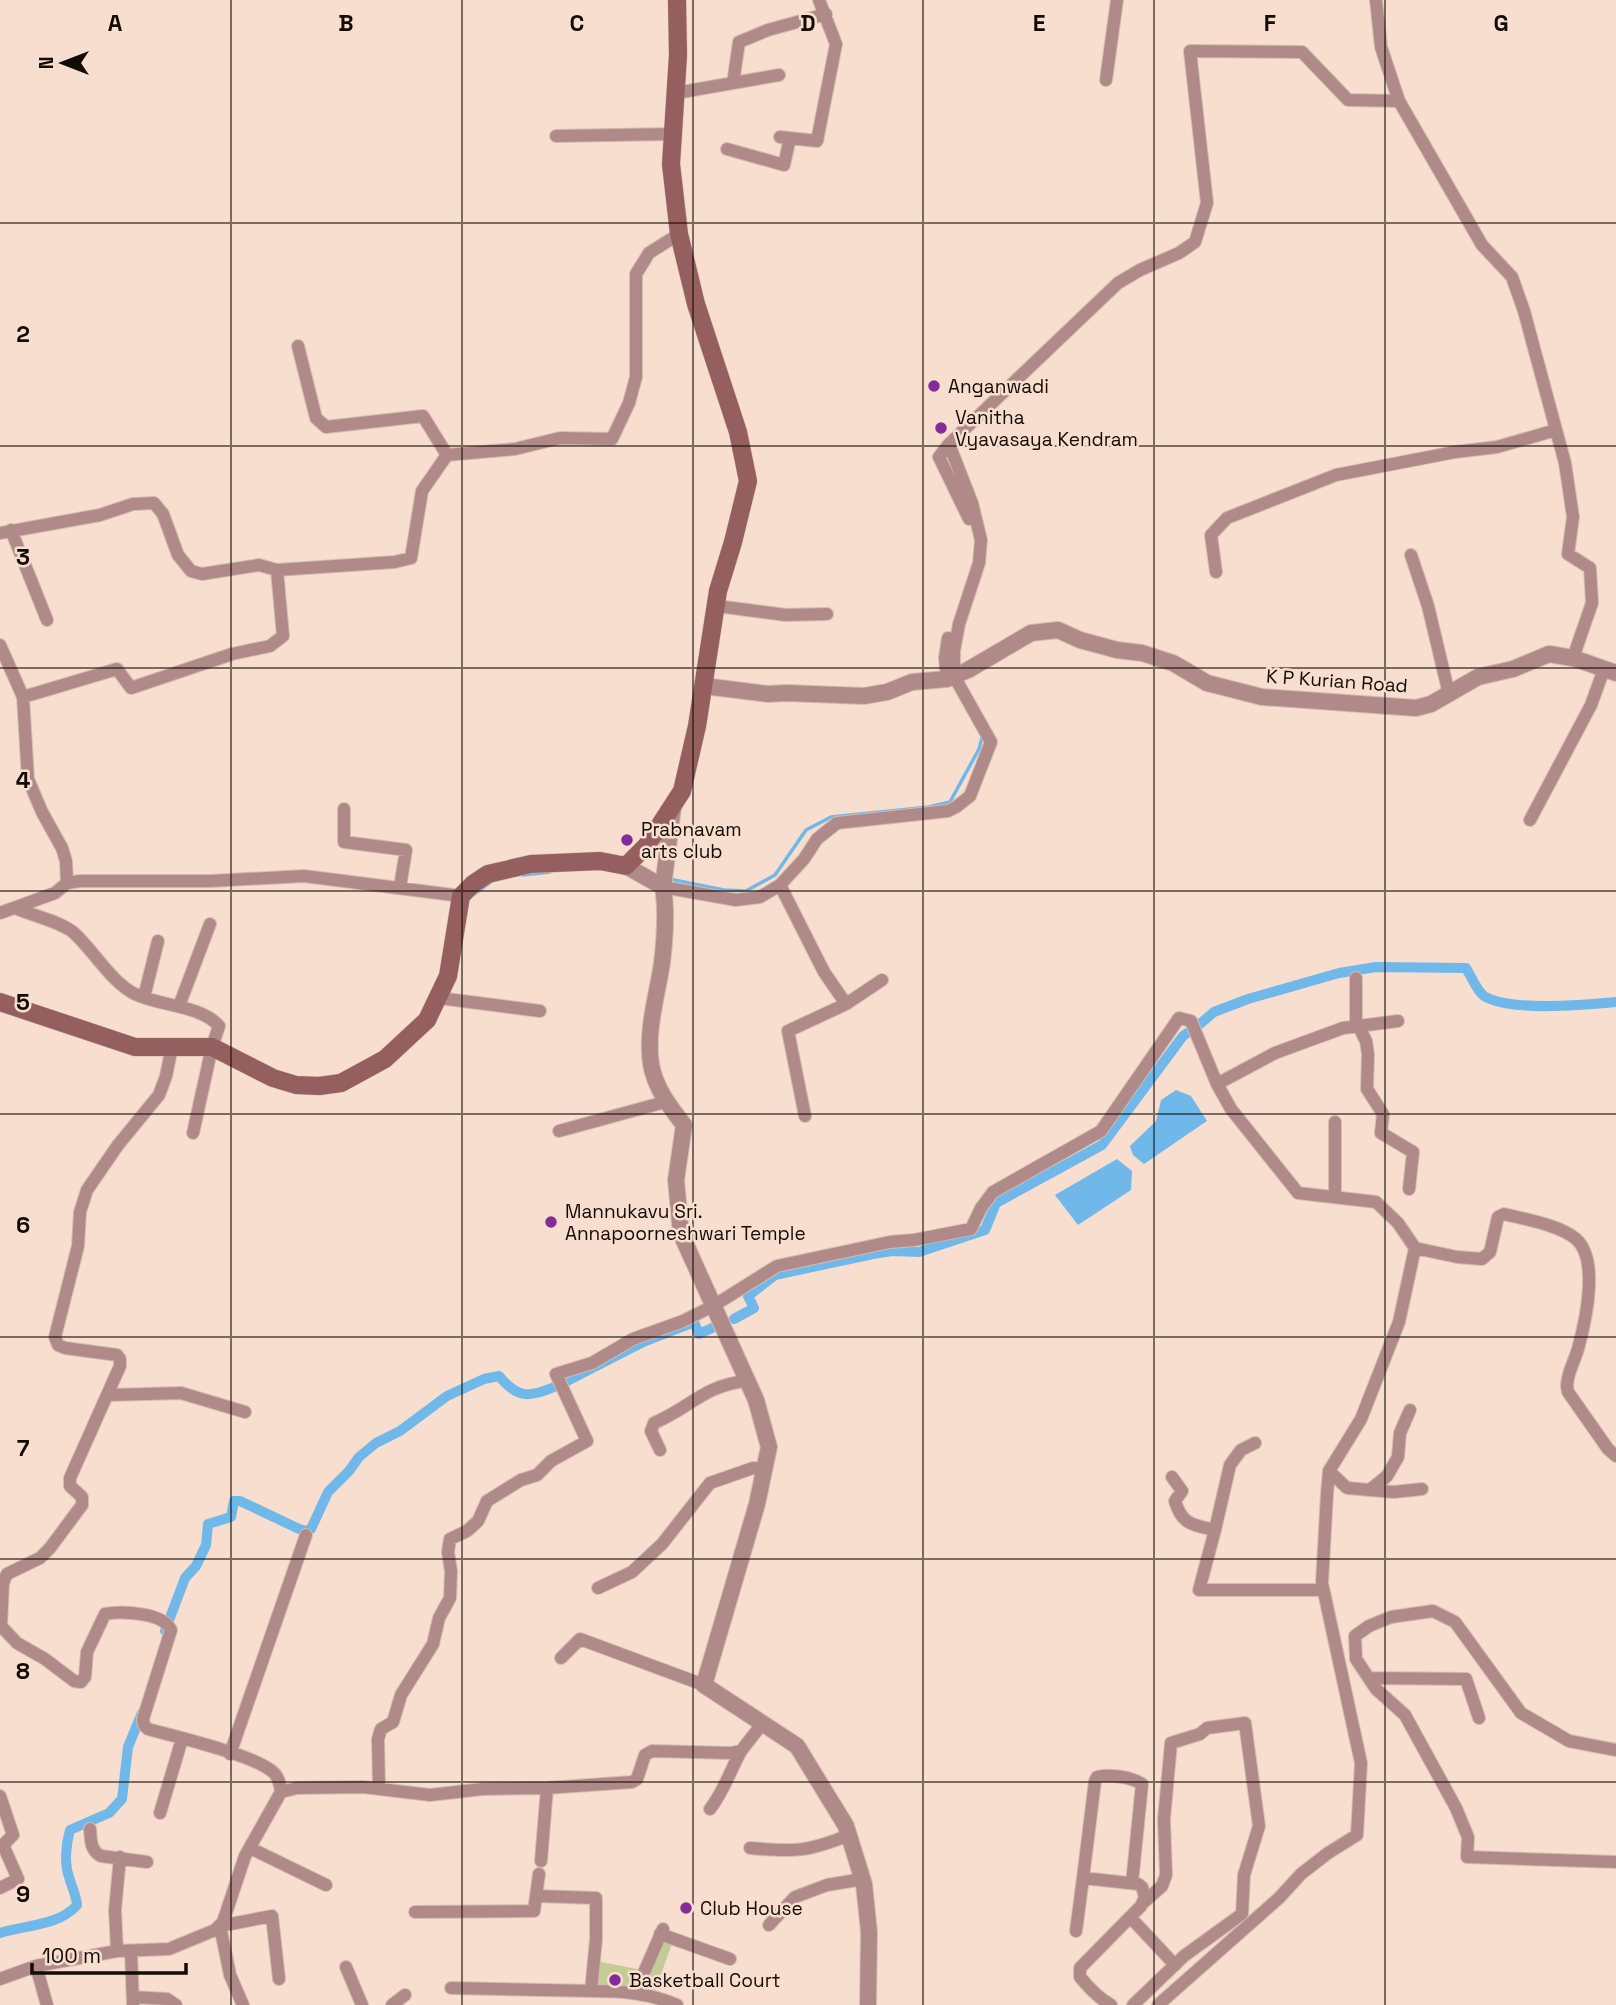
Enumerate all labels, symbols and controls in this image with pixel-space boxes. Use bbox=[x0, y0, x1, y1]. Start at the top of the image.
text: A bbox=[108, 8, 123, 38]
text: B bbox=[338, 8, 354, 38]
text: C bbox=[570, 8, 584, 38]
text: D bbox=[800, 8, 816, 38]
text: E bbox=[1033, 8, 1045, 38]
text: F bbox=[1264, 8, 1276, 38]
text: G bbox=[1493, 8, 1509, 38]
north arrow bbox=[28, 28, 98, 98]
text: N bbox=[34, 57, 59, 69]
text: 2 bbox=[16, 319, 30, 349]
place label: Anganwadi bbox=[948, 374, 1049, 399]
marker: Anganwadi bbox=[926, 378, 942, 394]
place label: Vanitha Vyavasaya Kendram bbox=[955, 405, 1138, 452]
marker: Vanitha Vyavasaya Kendram bbox=[933, 420, 949, 436]
text: 3 bbox=[16, 542, 30, 572]
street label: K P Kurian Road bbox=[1265, 664, 1409, 698]
text: 4 bbox=[16, 765, 31, 795]
place label: Prabnavam arts club bbox=[641, 817, 742, 864]
marker: Prabnavam arts club bbox=[619, 832, 635, 848]
text: 5 bbox=[16, 987, 30, 1017]
place label: Mannukavu Sri. Annapoorneshwari Temple bbox=[565, 1199, 806, 1246]
text: 6 bbox=[16, 1210, 30, 1240]
marker: Mannukavu Sri. Annapoorneshwari Temple bbox=[543, 1214, 559, 1230]
text: 7 bbox=[17, 1433, 30, 1463]
text: 8 bbox=[16, 1656, 30, 1686]
text: 9 bbox=[16, 1879, 30, 1909]
place label: Club House bbox=[700, 1896, 803, 1921]
marker: Club House bbox=[678, 1900, 694, 1916]
scale bar bbox=[32, 1932, 186, 1976]
text: 100 m bbox=[42, 1942, 101, 1969]
place label: Basketball Court bbox=[629, 1968, 781, 1993]
marker: Basketball Court bbox=[607, 1972, 623, 1988]

